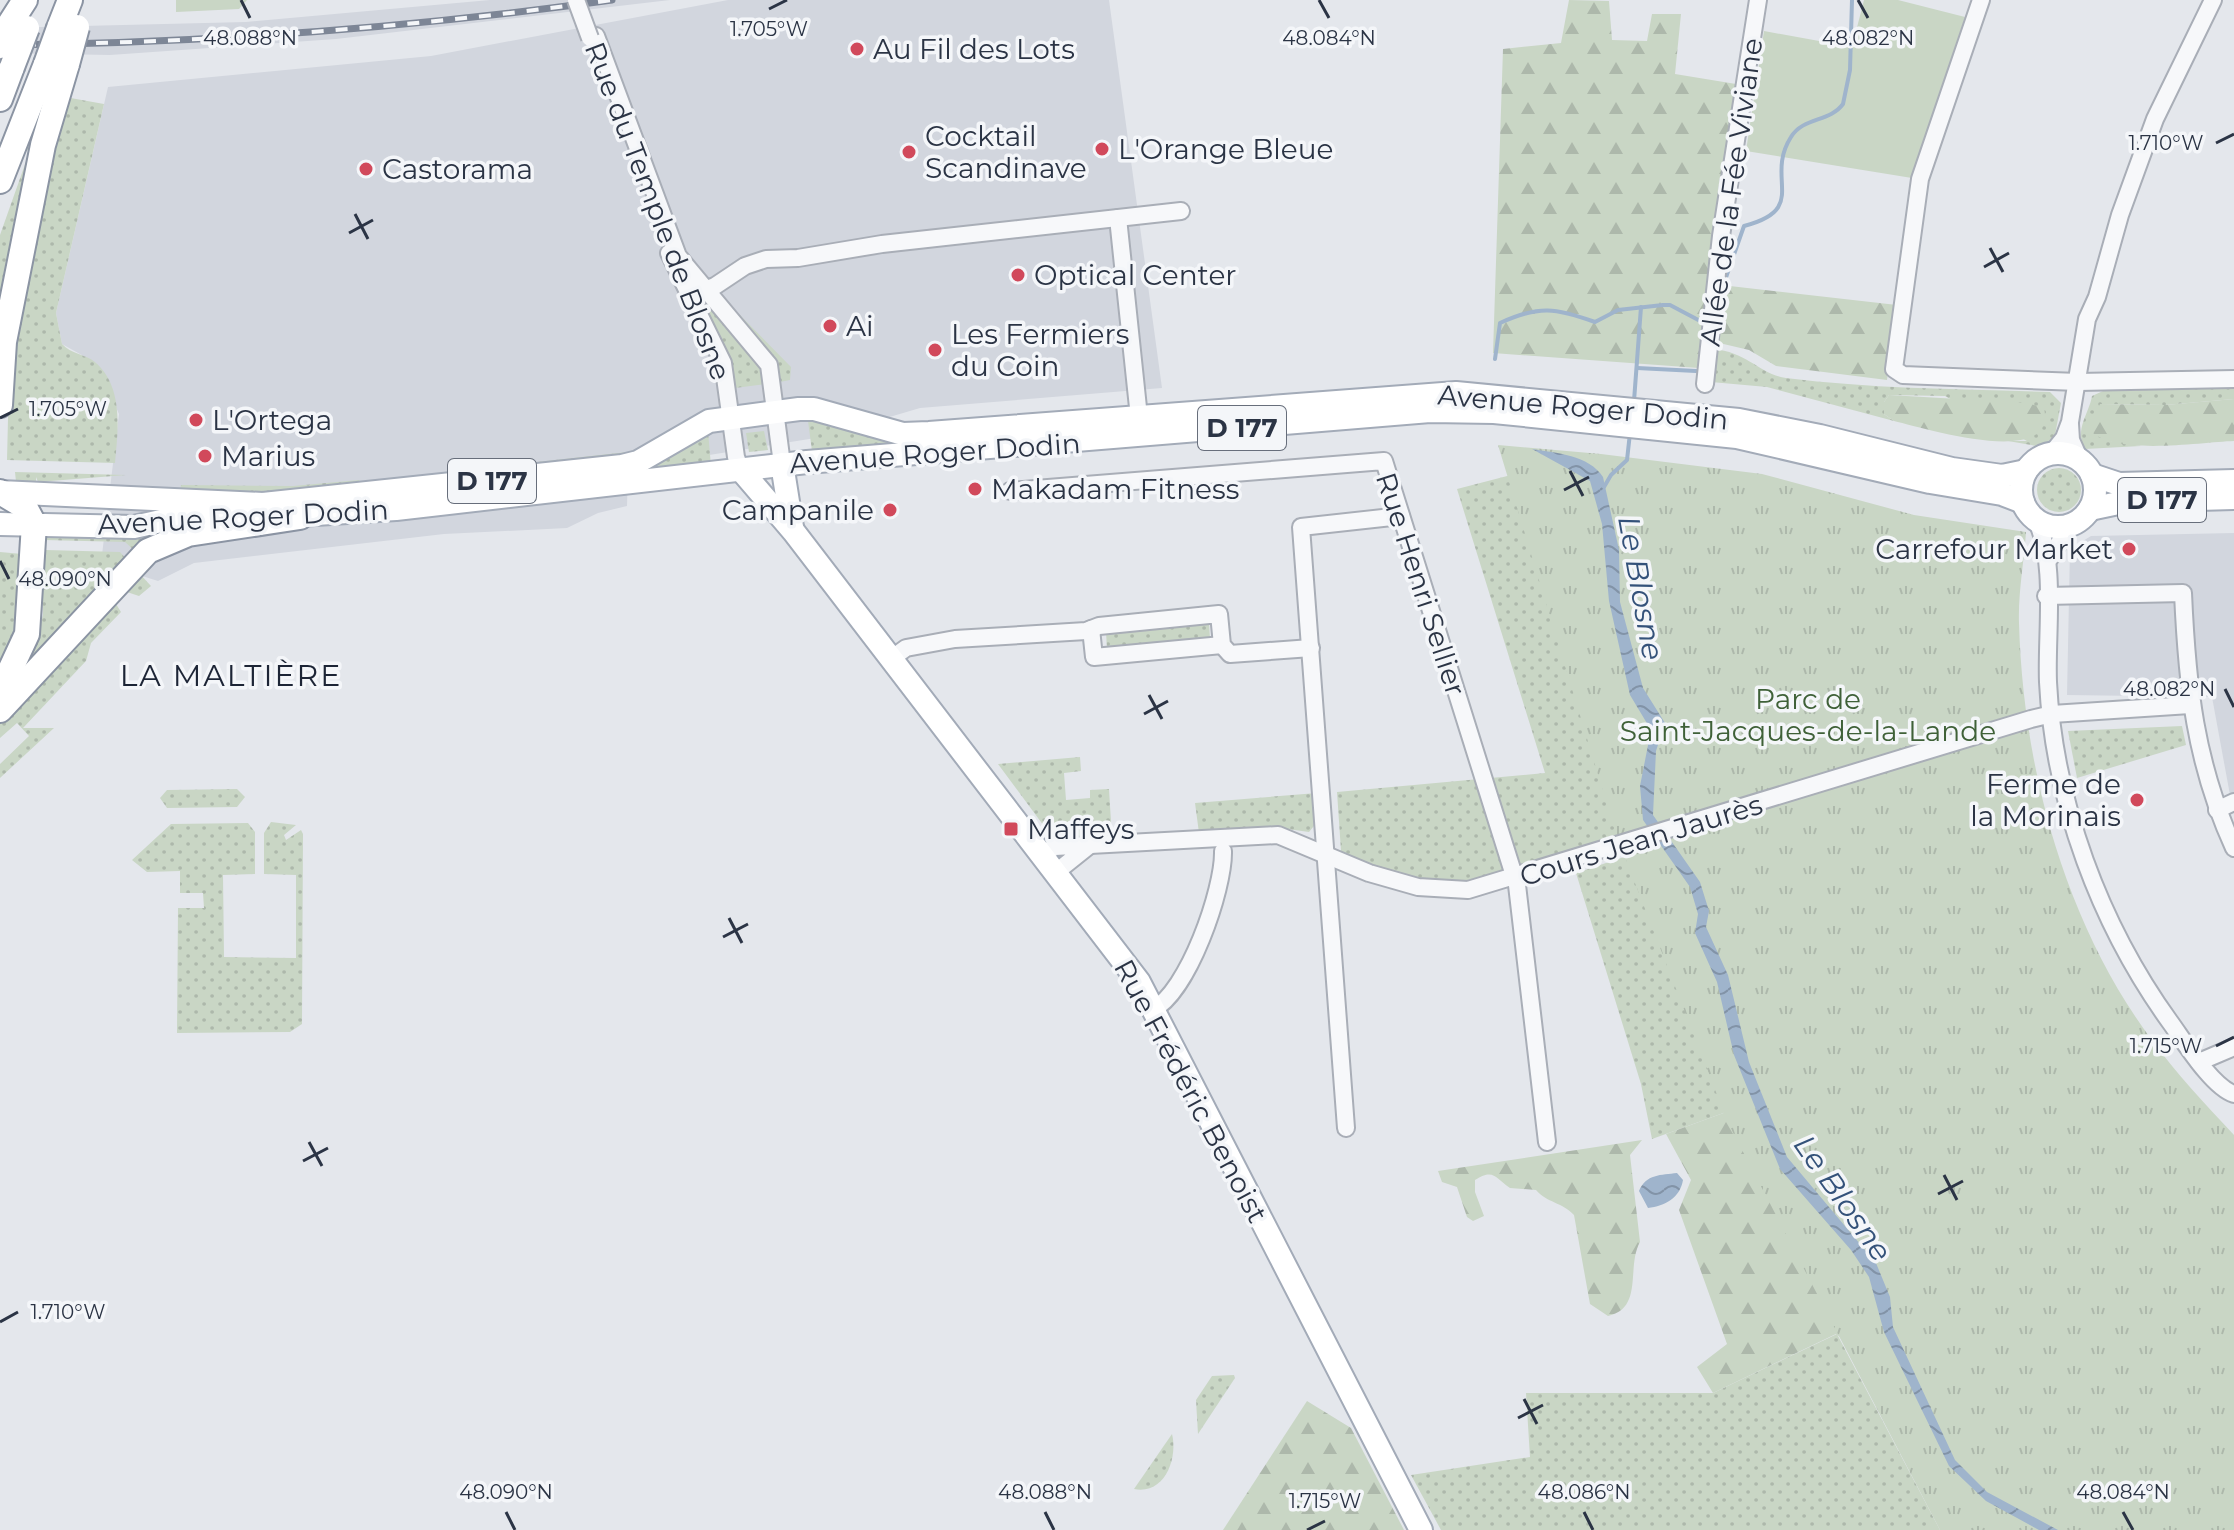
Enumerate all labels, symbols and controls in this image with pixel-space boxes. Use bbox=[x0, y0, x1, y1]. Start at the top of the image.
text: 1.705°W bbox=[730, 17, 808, 41]
text: 48.088°N bbox=[203, 26, 297, 50]
text: 48.084°N bbox=[1282, 26, 1376, 50]
text: 48.082°N bbox=[1822, 26, 1914, 50]
place label: Au Fil des Lots bbox=[873, 32, 1075, 66]
street label: Allée de la Fée Viviane bbox=[1693, 36, 1769, 348]
street label: Rue du Temple de Blosne bbox=[578, 37, 738, 385]
marker: Au Fil des Lots bbox=[848, 40, 866, 58]
place label: Cocktail Scandinave bbox=[925, 119, 1087, 185]
text: 1.710°W bbox=[2129, 131, 2203, 155]
place label: L'Orange Bleue bbox=[1118, 132, 1333, 166]
marker: L'Orange Bleue bbox=[1093, 140, 1111, 158]
marker: Cocktail Scandinave bbox=[900, 143, 918, 161]
place label: Castorama bbox=[382, 152, 533, 186]
marker: Castorama bbox=[357, 160, 375, 178]
place label: Optical Center bbox=[1034, 258, 1237, 292]
marker: Optical Center bbox=[1009, 266, 1027, 284]
place label: Ai bbox=[846, 309, 874, 343]
marker: Ai bbox=[821, 317, 839, 335]
place label: Les Fermiers du Coin bbox=[951, 317, 1129, 383]
marker: Les Fermiers du Coin bbox=[926, 341, 944, 359]
street label: Avenue Roger Dodin bbox=[1436, 377, 1730, 437]
text: 1.705°W bbox=[29, 397, 107, 421]
place label: L'Ortega bbox=[212, 403, 332, 437]
road number: D 177 bbox=[1198, 406, 1286, 450]
marker: L'Ortega bbox=[187, 411, 205, 429]
street label: Avenue Roger Dodin bbox=[788, 426, 1082, 480]
place label: Marius bbox=[221, 439, 315, 473]
marker: Marius bbox=[196, 447, 214, 465]
road number: D 177 bbox=[448, 459, 536, 503]
street label: Rue Henri Sellier bbox=[1369, 468, 1473, 700]
place label: Makadam Fitness bbox=[991, 472, 1239, 506]
road number: D 177 bbox=[2118, 478, 2206, 522]
marker: Makadam Fitness bbox=[966, 480, 984, 498]
street label: Avenue Roger Dodin bbox=[97, 492, 389, 542]
place label: Campanile bbox=[722, 493, 874, 527]
marker: Campanile bbox=[881, 501, 899, 519]
water label: Le Blosne bbox=[1610, 513, 1672, 663]
place label: Carrefour Market bbox=[1875, 532, 2113, 566]
marker: Carrefour Market bbox=[2120, 540, 2138, 558]
text: 48.090°N bbox=[18, 567, 112, 591]
district label: LA MALTIÈRE bbox=[120, 657, 342, 694]
text: 48.082°N bbox=[2123, 677, 2215, 701]
park label: Parc de Saint-Jacques-de-la-Lande bbox=[1620, 682, 1996, 748]
place label: Ferme de la Morinais bbox=[1970, 767, 2121, 833]
street label: Cours Jean Jaurès bbox=[1516, 787, 1766, 893]
marker: Ferme de la Morinais bbox=[2128, 791, 2146, 809]
place label: Maffeys bbox=[1027, 812, 1134, 846]
marker: Maffeys bbox=[1002, 820, 1020, 838]
street label: Rue Frédéric Benoist bbox=[1107, 954, 1275, 1228]
text: 1.715°W bbox=[2130, 1034, 2202, 1058]
water label: Le Blosne bbox=[1786, 1128, 1900, 1268]
text: 1.710°W bbox=[31, 1300, 105, 1324]
text: 48.090°N bbox=[459, 1480, 553, 1504]
text: 48.088°N bbox=[998, 1480, 1092, 1504]
text: 48.086°N bbox=[1538, 1480, 1630, 1504]
text: 48.084°N bbox=[2076, 1480, 2170, 1504]
text: 1.715°W bbox=[1289, 1489, 1361, 1513]

